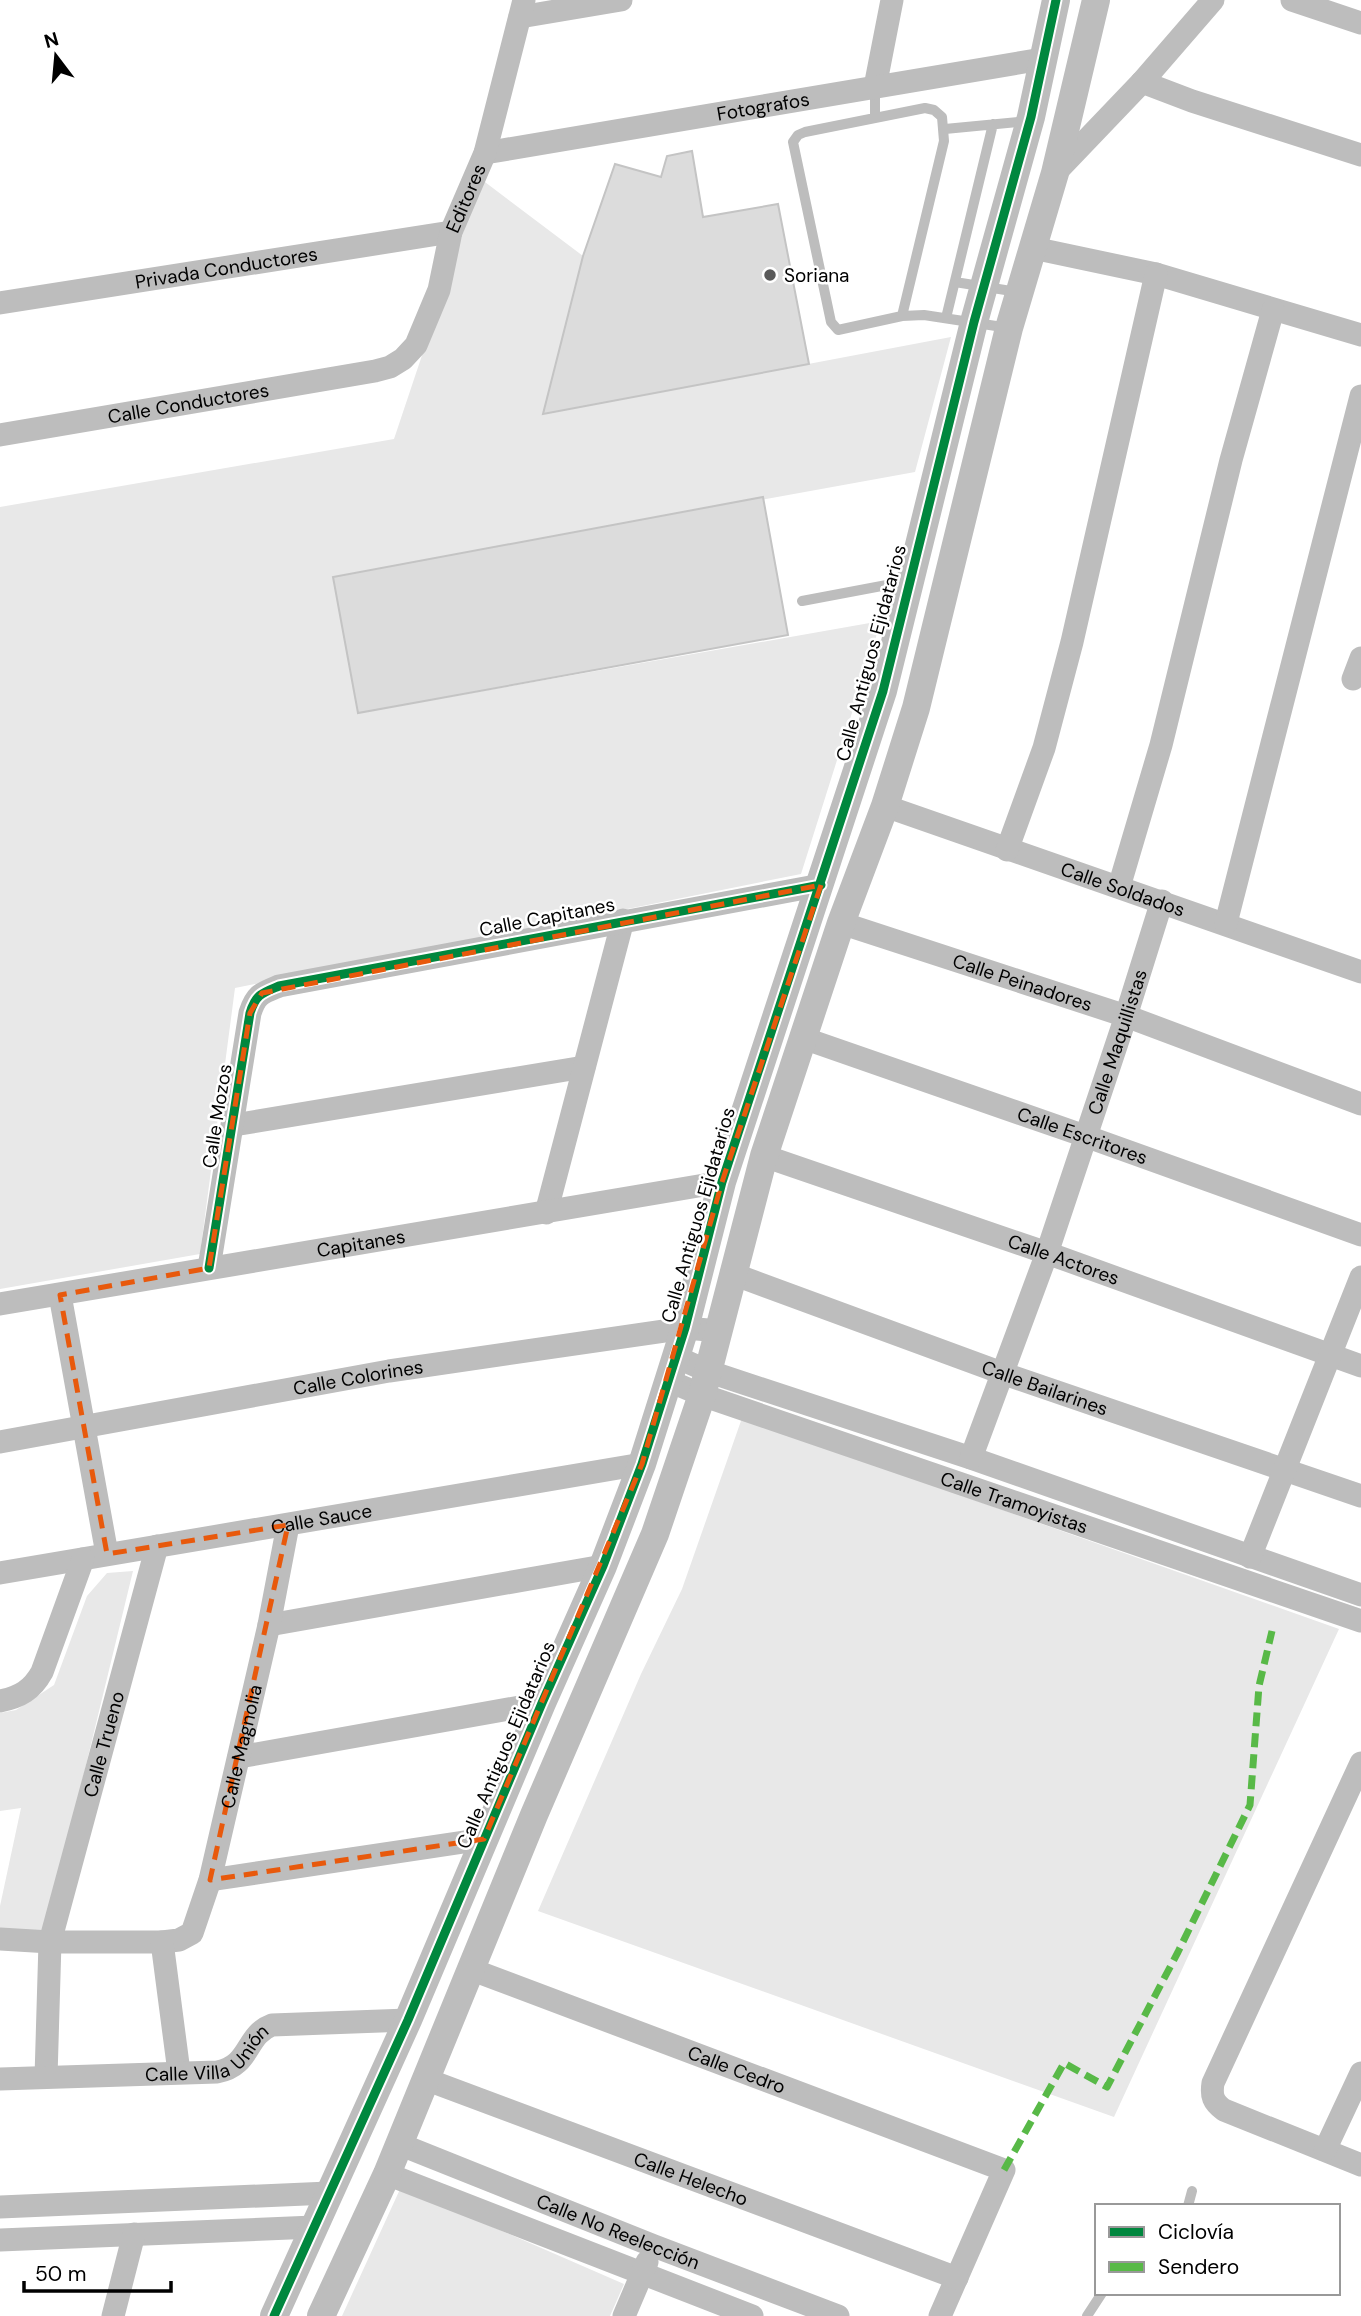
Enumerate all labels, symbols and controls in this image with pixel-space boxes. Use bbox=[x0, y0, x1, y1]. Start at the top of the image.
north arrow bbox=[21, 21, 91, 91]
text: N bbox=[41, 26, 62, 54]
street label: Fotografos bbox=[715, 86, 811, 126]
street label: Editores bbox=[440, 160, 491, 236]
street label: Privada Conductores bbox=[133, 241, 319, 294]
place label: Soriana bbox=[784, 263, 849, 288]
marker: Soriana bbox=[762, 267, 778, 283]
street label: Calle Conductores bbox=[106, 377, 271, 429]
street label: Calle Antiguos Ejidatarios bbox=[830, 542, 912, 764]
street label: Calle Soldados bbox=[1057, 856, 1188, 922]
street label: Calle Capitanes bbox=[477, 892, 617, 942]
street label: Calle Peinadores bbox=[949, 948, 1096, 1017]
street label: Calle Maquillistas bbox=[1081, 966, 1152, 1118]
street label: Calle Mozos bbox=[196, 1062, 238, 1170]
street label: Calle Escritores bbox=[1014, 1101, 1151, 1170]
street label: Calle Antiguos Ejidatarios bbox=[655, 1104, 741, 1326]
street label: Capitanes bbox=[315, 1223, 407, 1263]
street label: Calle Actores bbox=[1005, 1228, 1123, 1291]
street label: Calle Colorines bbox=[291, 1354, 425, 1401]
street label: Calle Bailarines bbox=[978, 1354, 1111, 1421]
street label: Calle Tramoyistas bbox=[937, 1465, 1091, 1539]
street label: Calle Sauce bbox=[269, 1498, 374, 1539]
street label: Calle Antiguos Ejidatarios bbox=[451, 1637, 561, 1853]
street label: Calle Magnolia bbox=[214, 1682, 267, 1811]
street label: Calle Trueno bbox=[77, 1688, 130, 1800]
street label: Calle Villa Unión bbox=[145, 2018, 273, 2087]
street label: Calle Cedro bbox=[684, 2040, 789, 2099]
street label: Calle Helecho bbox=[630, 2146, 752, 2211]
street label: Calle No Reelección bbox=[533, 2188, 703, 2275]
legend bbox=[1095, 2204, 1340, 2295]
text: Ciclovía bbox=[1158, 2218, 1234, 2246]
scale bar bbox=[24, 2250, 172, 2294]
text: Sendero bbox=[1158, 2253, 1239, 2281]
text: 50 m bbox=[35, 2260, 86, 2288]

